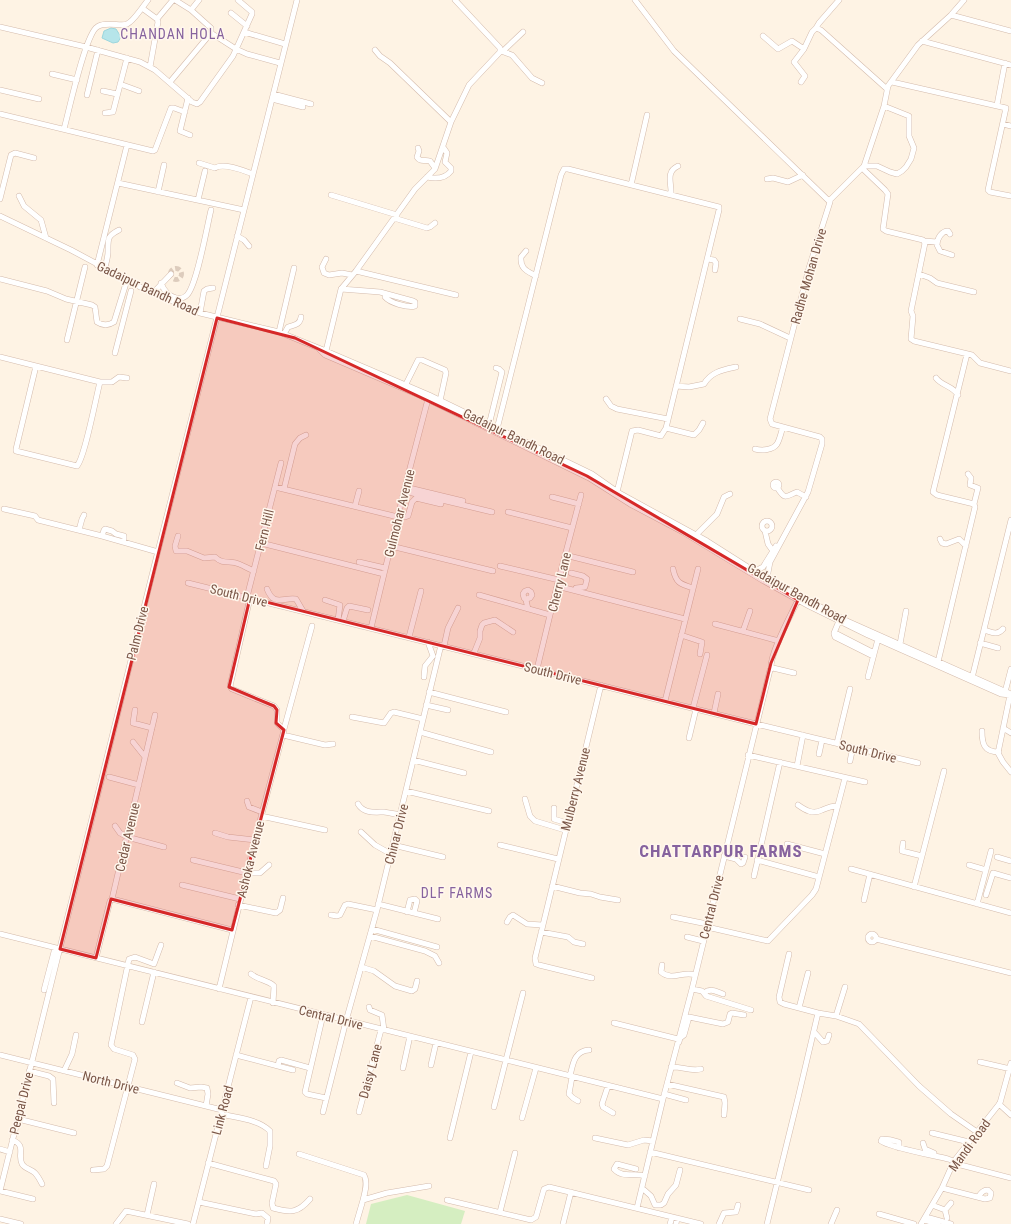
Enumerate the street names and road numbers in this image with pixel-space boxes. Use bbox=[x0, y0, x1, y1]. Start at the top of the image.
street label: Radhe Mohan Drive bbox=[788, 226, 829, 326]
street label: Gadaipur Bandh Road bbox=[94, 258, 201, 319]
street label: Gadaipur Bandh Road bbox=[461, 405, 567, 467]
street label: Gulmohar Avenue bbox=[381, 468, 418, 559]
street label: Fern Hill bbox=[252, 508, 277, 553]
street label: Cherry Lane bbox=[545, 551, 574, 614]
street label: Gadaipur Bandh Road bbox=[745, 560, 849, 627]
street label: South Drive bbox=[209, 581, 269, 610]
street label: Palm Drive bbox=[124, 605, 151, 662]
street label: South Drive bbox=[523, 659, 583, 688]
street label: South Drive bbox=[838, 737, 898, 766]
street label: Mulberry Avenue bbox=[558, 746, 593, 832]
street label: Cedar Avenue bbox=[112, 801, 143, 873]
street label: Chinar Drive bbox=[382, 802, 411, 866]
street label: Ashoka Avenue bbox=[234, 819, 267, 899]
street label: Central Drive bbox=[696, 874, 727, 941]
street label: Central Drive bbox=[297, 1002, 364, 1033]
street label: Daisy Lane bbox=[356, 1042, 385, 1100]
street label: North Drive bbox=[81, 1068, 141, 1097]
street label: Peepal Drive bbox=[6, 1070, 36, 1136]
street label: Link Road bbox=[209, 1084, 236, 1136]
street label: Mandi Road bbox=[945, 1116, 993, 1174]

